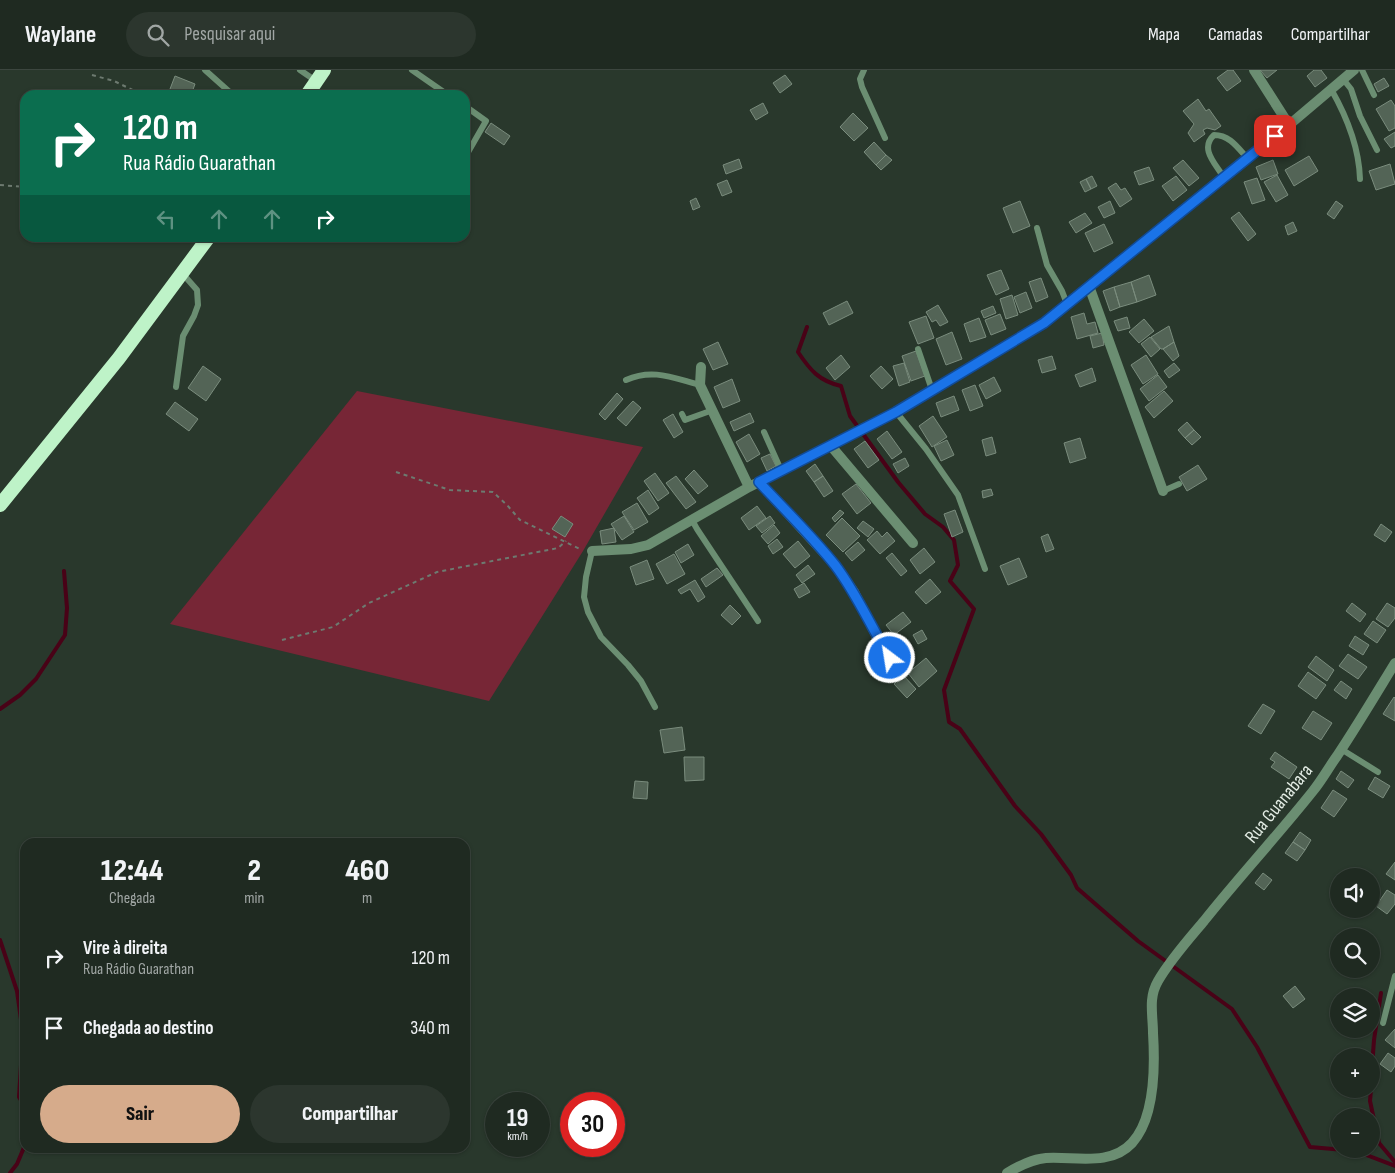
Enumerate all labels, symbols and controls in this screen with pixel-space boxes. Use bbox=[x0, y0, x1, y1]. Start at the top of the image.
search box bbox=[126, 12, 476, 57]
text: Waylane bbox=[25, 20, 96, 49]
icon: search bbox=[144, 21, 172, 49]
text: Pesquisar aqui bbox=[184, 23, 275, 46]
text: Mapa bbox=[1148, 24, 1180, 45]
text: Camadas bbox=[1208, 24, 1263, 45]
text: Compartilhar bbox=[1291, 24, 1370, 45]
text: 120 m bbox=[123, 107, 198, 150]
icon: right bbox=[40, 110, 105, 175]
pin bbox=[1254, 115, 1296, 157]
icon: arrive bbox=[1261, 122, 1289, 150]
text: Rua Rádio Guarathan bbox=[123, 150, 276, 177]
icon: left bbox=[152, 205, 180, 233]
icon: ahead bbox=[205, 205, 233, 233]
icon: ahead bbox=[258, 205, 286, 233]
icon: right bbox=[311, 205, 339, 233]
position arrow bbox=[863, 631, 915, 683]
street label: Rua Guanabara bbox=[1240, 760, 1318, 848]
text: 12:44 bbox=[101, 853, 163, 889]
text: 2 bbox=[248, 853, 261, 889]
text: 460 bbox=[345, 853, 389, 889]
map controls bbox=[1330, 868, 1380, 1158]
button: sound bbox=[1330, 868, 1380, 918]
text: Chegada bbox=[109, 889, 155, 908]
text: min bbox=[244, 889, 264, 908]
text: m bbox=[362, 889, 372, 908]
button: search bbox=[1330, 928, 1380, 978]
text: Vire à direita bbox=[83, 937, 167, 960]
icon: right bbox=[40, 944, 68, 972]
text: 120 m bbox=[412, 947, 450, 970]
text: Rua Rádio Guarathan bbox=[83, 960, 194, 979]
button: layers bbox=[1330, 988, 1380, 1038]
icon: arrive bbox=[40, 1014, 68, 1042]
text: Chegada ao destino bbox=[83, 1017, 213, 1040]
text: 340 m bbox=[410, 1017, 450, 1040]
button: + bbox=[1330, 1048, 1380, 1098]
button: Sair bbox=[40, 1085, 240, 1143]
button: Compartilhar bbox=[250, 1085, 450, 1143]
speed limit sign: 30 bbox=[560, 1092, 625, 1157]
text: 19 bbox=[507, 1103, 528, 1134]
button: − bbox=[1330, 1108, 1380, 1158]
text: km/h bbox=[507, 1129, 528, 1144]

